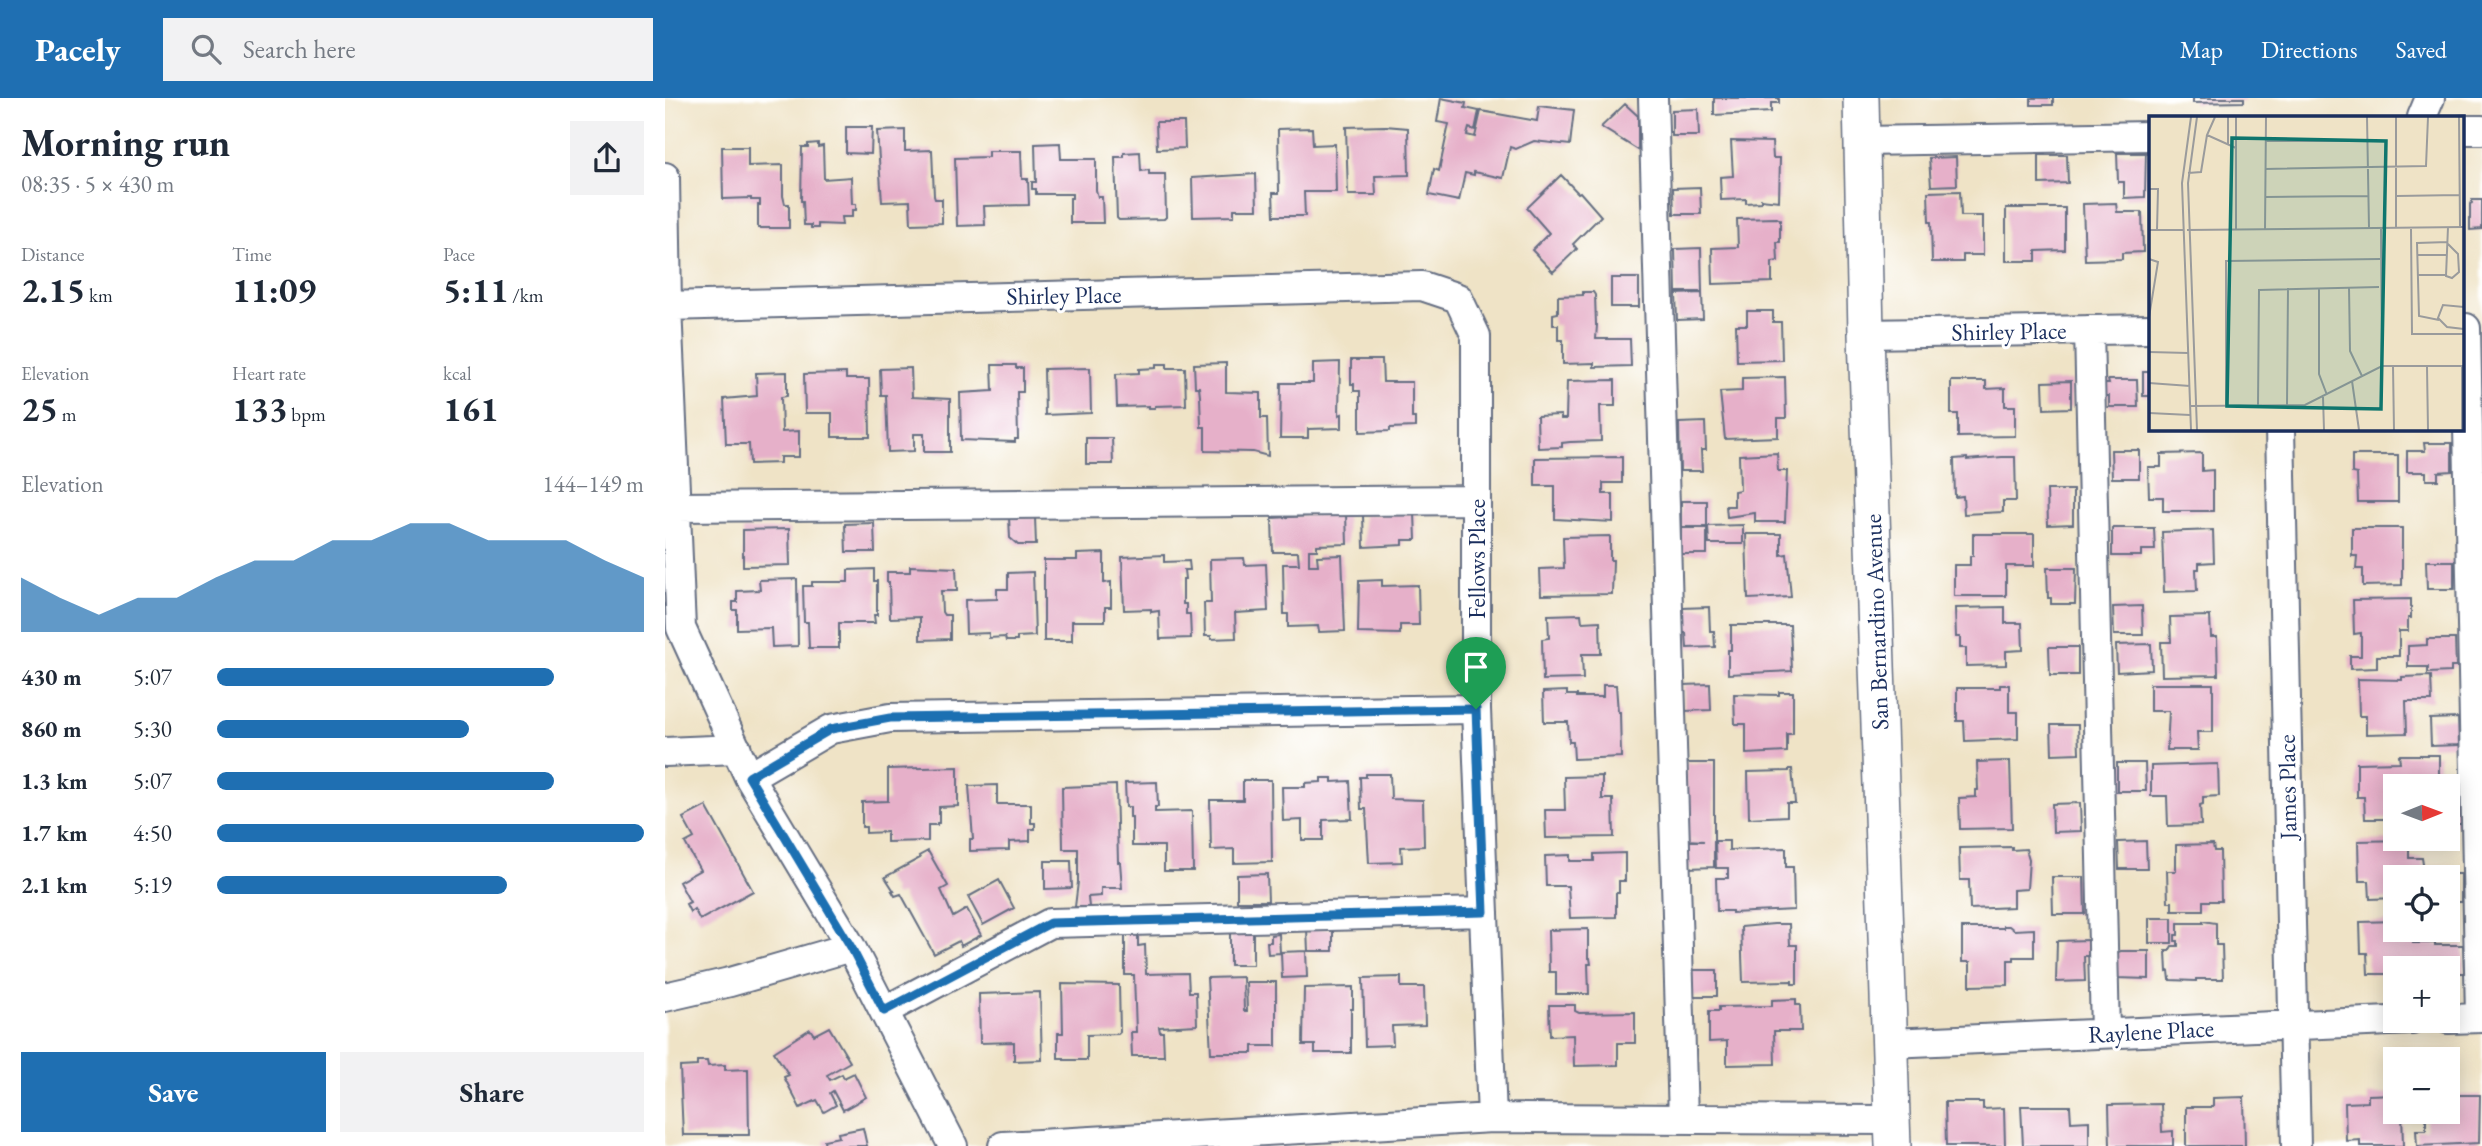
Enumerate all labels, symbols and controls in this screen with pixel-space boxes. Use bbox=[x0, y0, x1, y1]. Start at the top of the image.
search box bbox=[163, 18, 653, 81]
text: Pacely bbox=[35, 28, 121, 71]
icon: search bbox=[187, 30, 225, 68]
text: Search here bbox=[243, 32, 356, 66]
text: Map bbox=[2180, 34, 2223, 65]
text: Directions bbox=[2261, 34, 2358, 65]
text: Saved bbox=[2396, 34, 2447, 65]
inset map bbox=[2149, 116, 2465, 430]
text: Morning run bbox=[21, 118, 230, 167]
button: share bbox=[570, 121, 644, 195]
text: 08:35 · 5 × 430 m bbox=[21, 169, 174, 199]
text: Distance bbox=[21, 242, 84, 267]
text: Time bbox=[232, 242, 272, 267]
text: Pace bbox=[443, 242, 475, 267]
text: 2.15 bbox=[21, 267, 85, 312]
text: 11:09 bbox=[232, 267, 316, 312]
text: 5:11 bbox=[443, 267, 508, 312]
street label: Shirley Place bbox=[1006, 278, 1122, 312]
text: km bbox=[85, 283, 113, 308]
text: /km bbox=[508, 283, 544, 308]
street label: Shirley Place bbox=[1951, 314, 2067, 348]
text: Elevation bbox=[21, 361, 89, 386]
text: Heart rate bbox=[232, 361, 306, 386]
text: kcal bbox=[443, 361, 472, 386]
text: 25 bbox=[21, 386, 58, 431]
text: 133 bbox=[232, 386, 288, 431]
text: 161 bbox=[443, 386, 499, 431]
text: m bbox=[58, 402, 77, 427]
text: bpm bbox=[288, 402, 326, 427]
text: Elevation bbox=[21, 469, 104, 499]
text: 144–149 m bbox=[543, 469, 644, 499]
street label: Fellows Place bbox=[1461, 499, 1492, 619]
street label: San Bernardino Avenue bbox=[1857, 513, 1895, 731]
pin bbox=[1446, 637, 1506, 709]
icon: arrive bbox=[1457, 648, 1495, 686]
text: 430 m bbox=[21, 662, 82, 692]
text: 5:07 bbox=[133, 662, 172, 692]
text: 860 m bbox=[21, 714, 82, 744]
text: 5:30 bbox=[133, 714, 172, 744]
street label: James Place bbox=[2271, 734, 2303, 842]
text: 1.3 km bbox=[21, 766, 88, 796]
text: 5:07 bbox=[133, 766, 172, 796]
north arrow bbox=[2383, 774, 2461, 850]
map controls bbox=[2383, 774, 2460, 1124]
text: 1.7 km bbox=[21, 818, 88, 848]
text: 4:50 bbox=[133, 818, 172, 848]
button: locate bbox=[2383, 865, 2460, 942]
text: 2.1 km bbox=[21, 870, 88, 900]
text: 5:19 bbox=[133, 870, 172, 900]
button: + bbox=[2383, 956, 2460, 1033]
street label: Raylene Place bbox=[2087, 1012, 2215, 1050]
button: − bbox=[2383, 1047, 2460, 1124]
button: Save bbox=[21, 1052, 326, 1132]
button: Share bbox=[340, 1052, 644, 1132]

